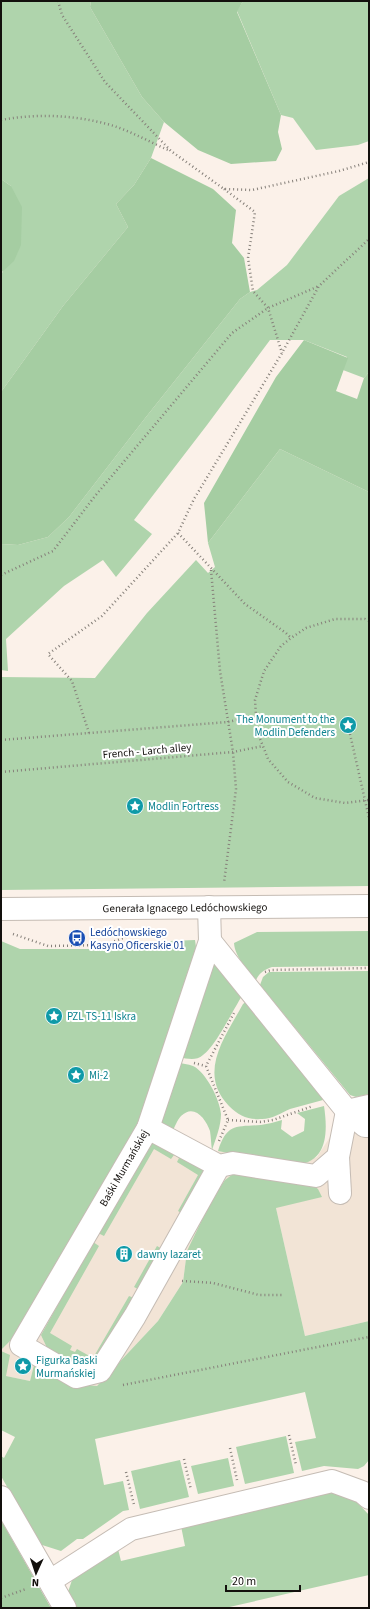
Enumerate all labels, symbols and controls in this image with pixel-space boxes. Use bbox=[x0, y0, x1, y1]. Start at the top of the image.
place label: The Monument to the Modlin Defenders bbox=[236, 712, 336, 740]
place icon: The Monument to the Modlin Defenders bbox=[338, 715, 358, 735]
street label: French - Larch alley bbox=[102, 740, 192, 762]
place icon: Modlin Fortress bbox=[125, 796, 145, 816]
place label: Modlin Fortress bbox=[148, 799, 219, 814]
street label: Generała Ignacego Ledóchowskiego bbox=[103, 899, 267, 916]
place label: Ledóchowskiego Kasyno Oficerskie 01 bbox=[90, 925, 184, 953]
bus stop icon: Ledóchowskiego Kasyno Oficerskie 01 bbox=[67, 928, 87, 948]
place icon: PZL TS-11 Iskra bbox=[44, 1006, 64, 1026]
place label: PZL TS-11 Iskra bbox=[67, 1009, 136, 1024]
place icon: Mi-2 bbox=[66, 1065, 86, 1085]
place label: Mi-2 bbox=[89, 1068, 109, 1083]
street label: Baśki Murmańskiej bbox=[96, 1127, 152, 1209]
building icon: dawny lazaret bbox=[114, 1244, 134, 1264]
place label: dawny lazaret bbox=[137, 1247, 201, 1262]
place label: Figurka Baski Murmańskiej bbox=[36, 1353, 97, 1381]
place icon: Figurka Baski Murmańskiej bbox=[13, 1356, 33, 1376]
north arrow bbox=[16, 1553, 56, 1593]
scale bar bbox=[226, 1567, 300, 1593]
text: 20 m bbox=[232, 1573, 256, 1590]
text: N bbox=[31, 1575, 40, 1590]

